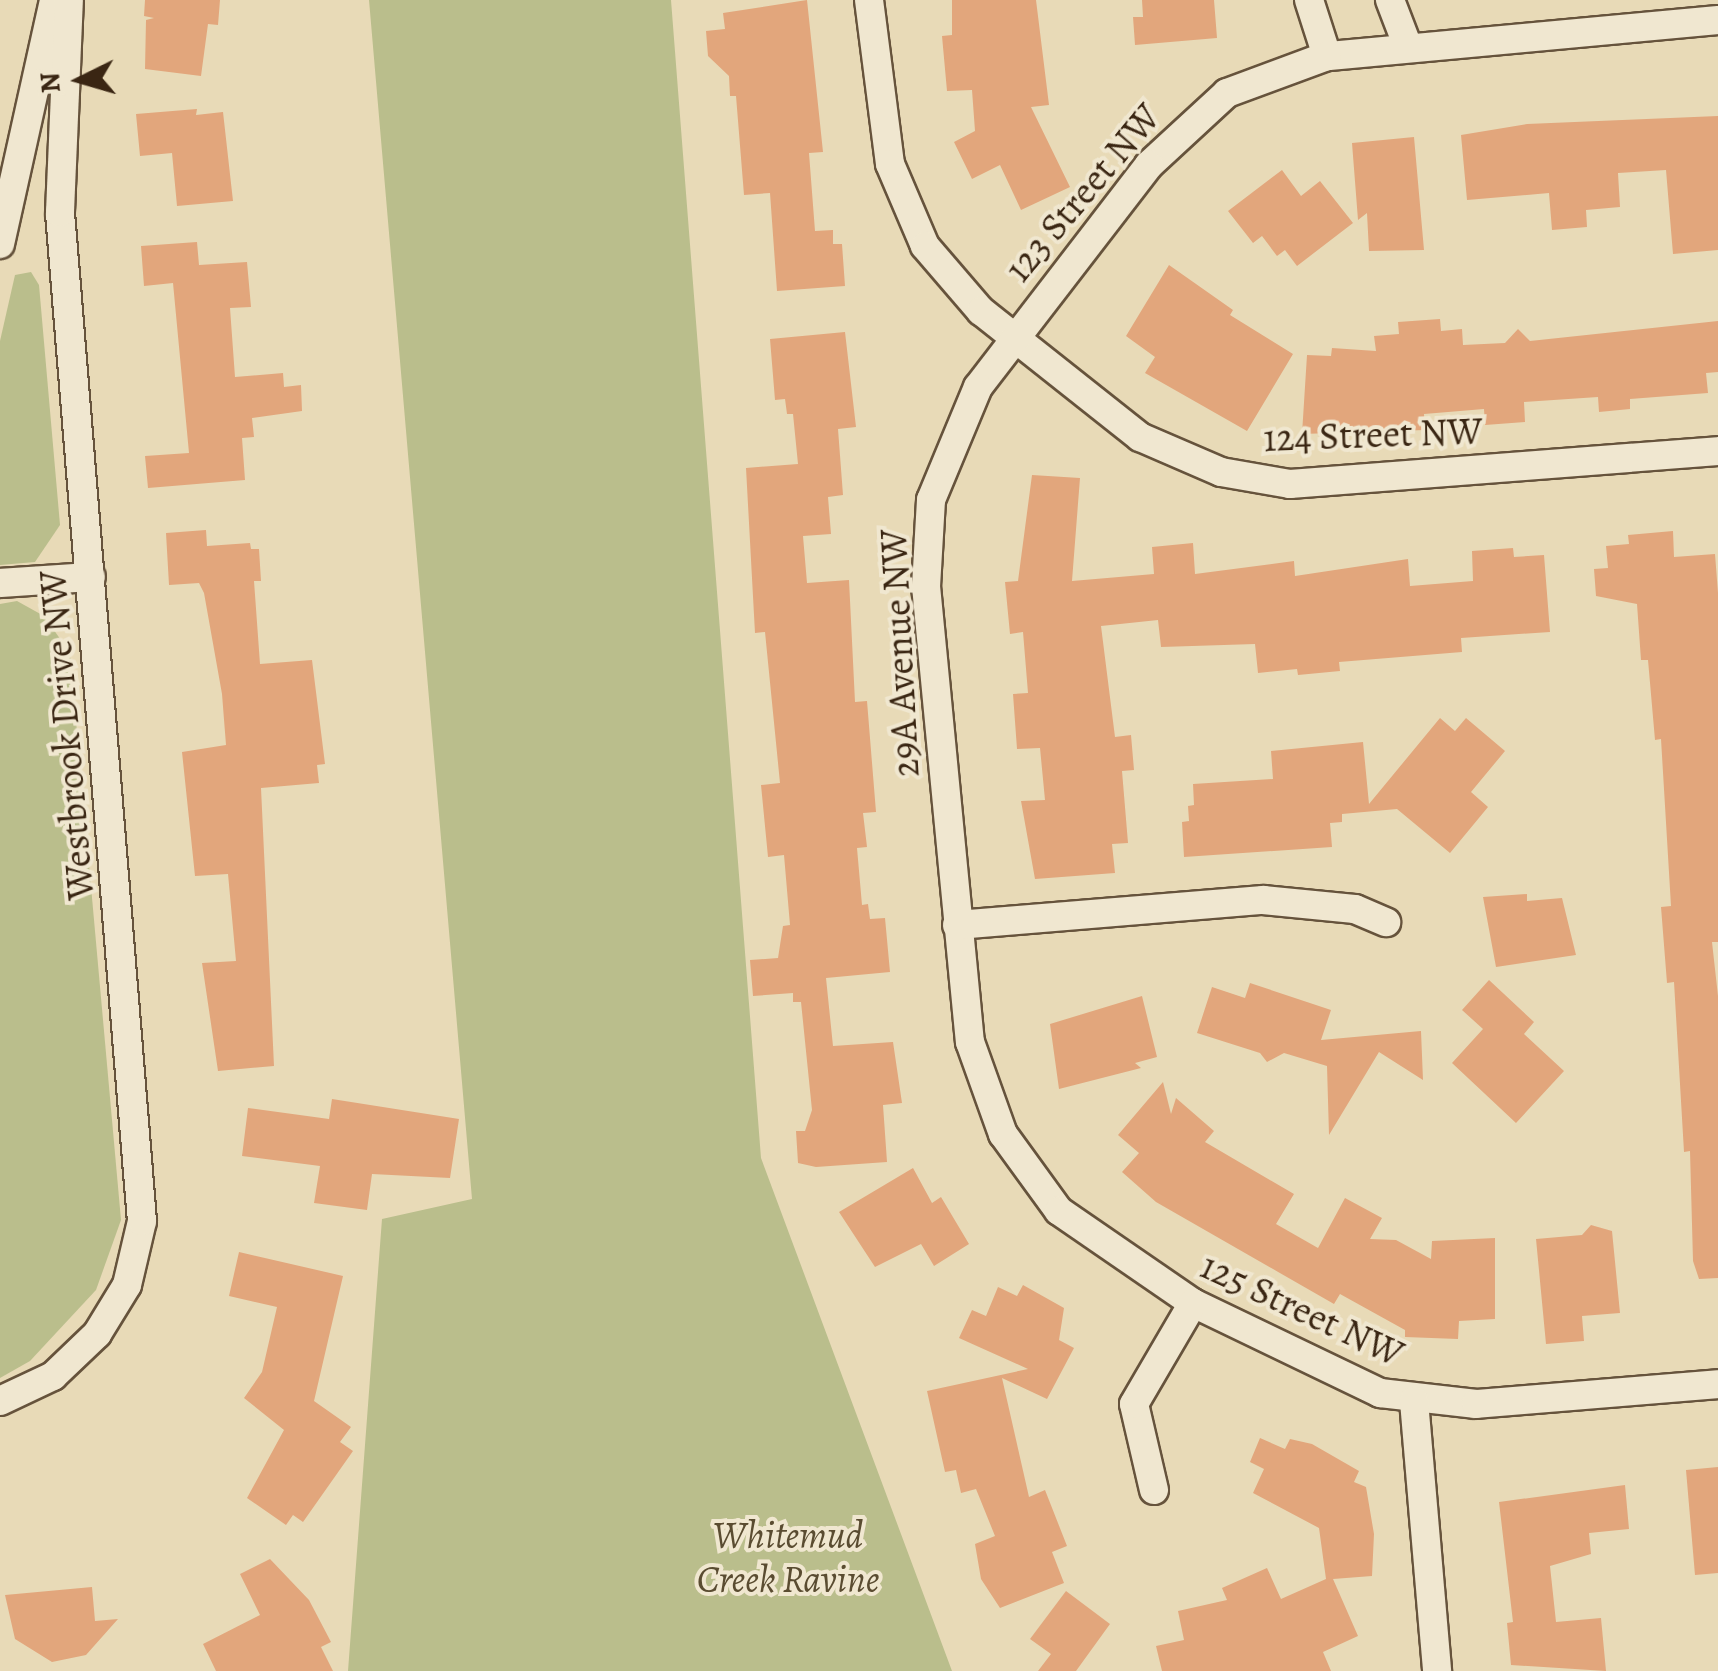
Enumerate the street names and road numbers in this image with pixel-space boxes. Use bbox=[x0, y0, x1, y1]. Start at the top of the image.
street label: 123 Street NW bbox=[995, 95, 1171, 291]
street label: 124 Street NW bbox=[1263, 408, 1483, 462]
street label: 29A Avenue NW bbox=[871, 528, 929, 778]
street label: Westbrook Drive NW bbox=[30, 568, 104, 902]
street label: 125 Street NW bbox=[1193, 1243, 1411, 1377]

